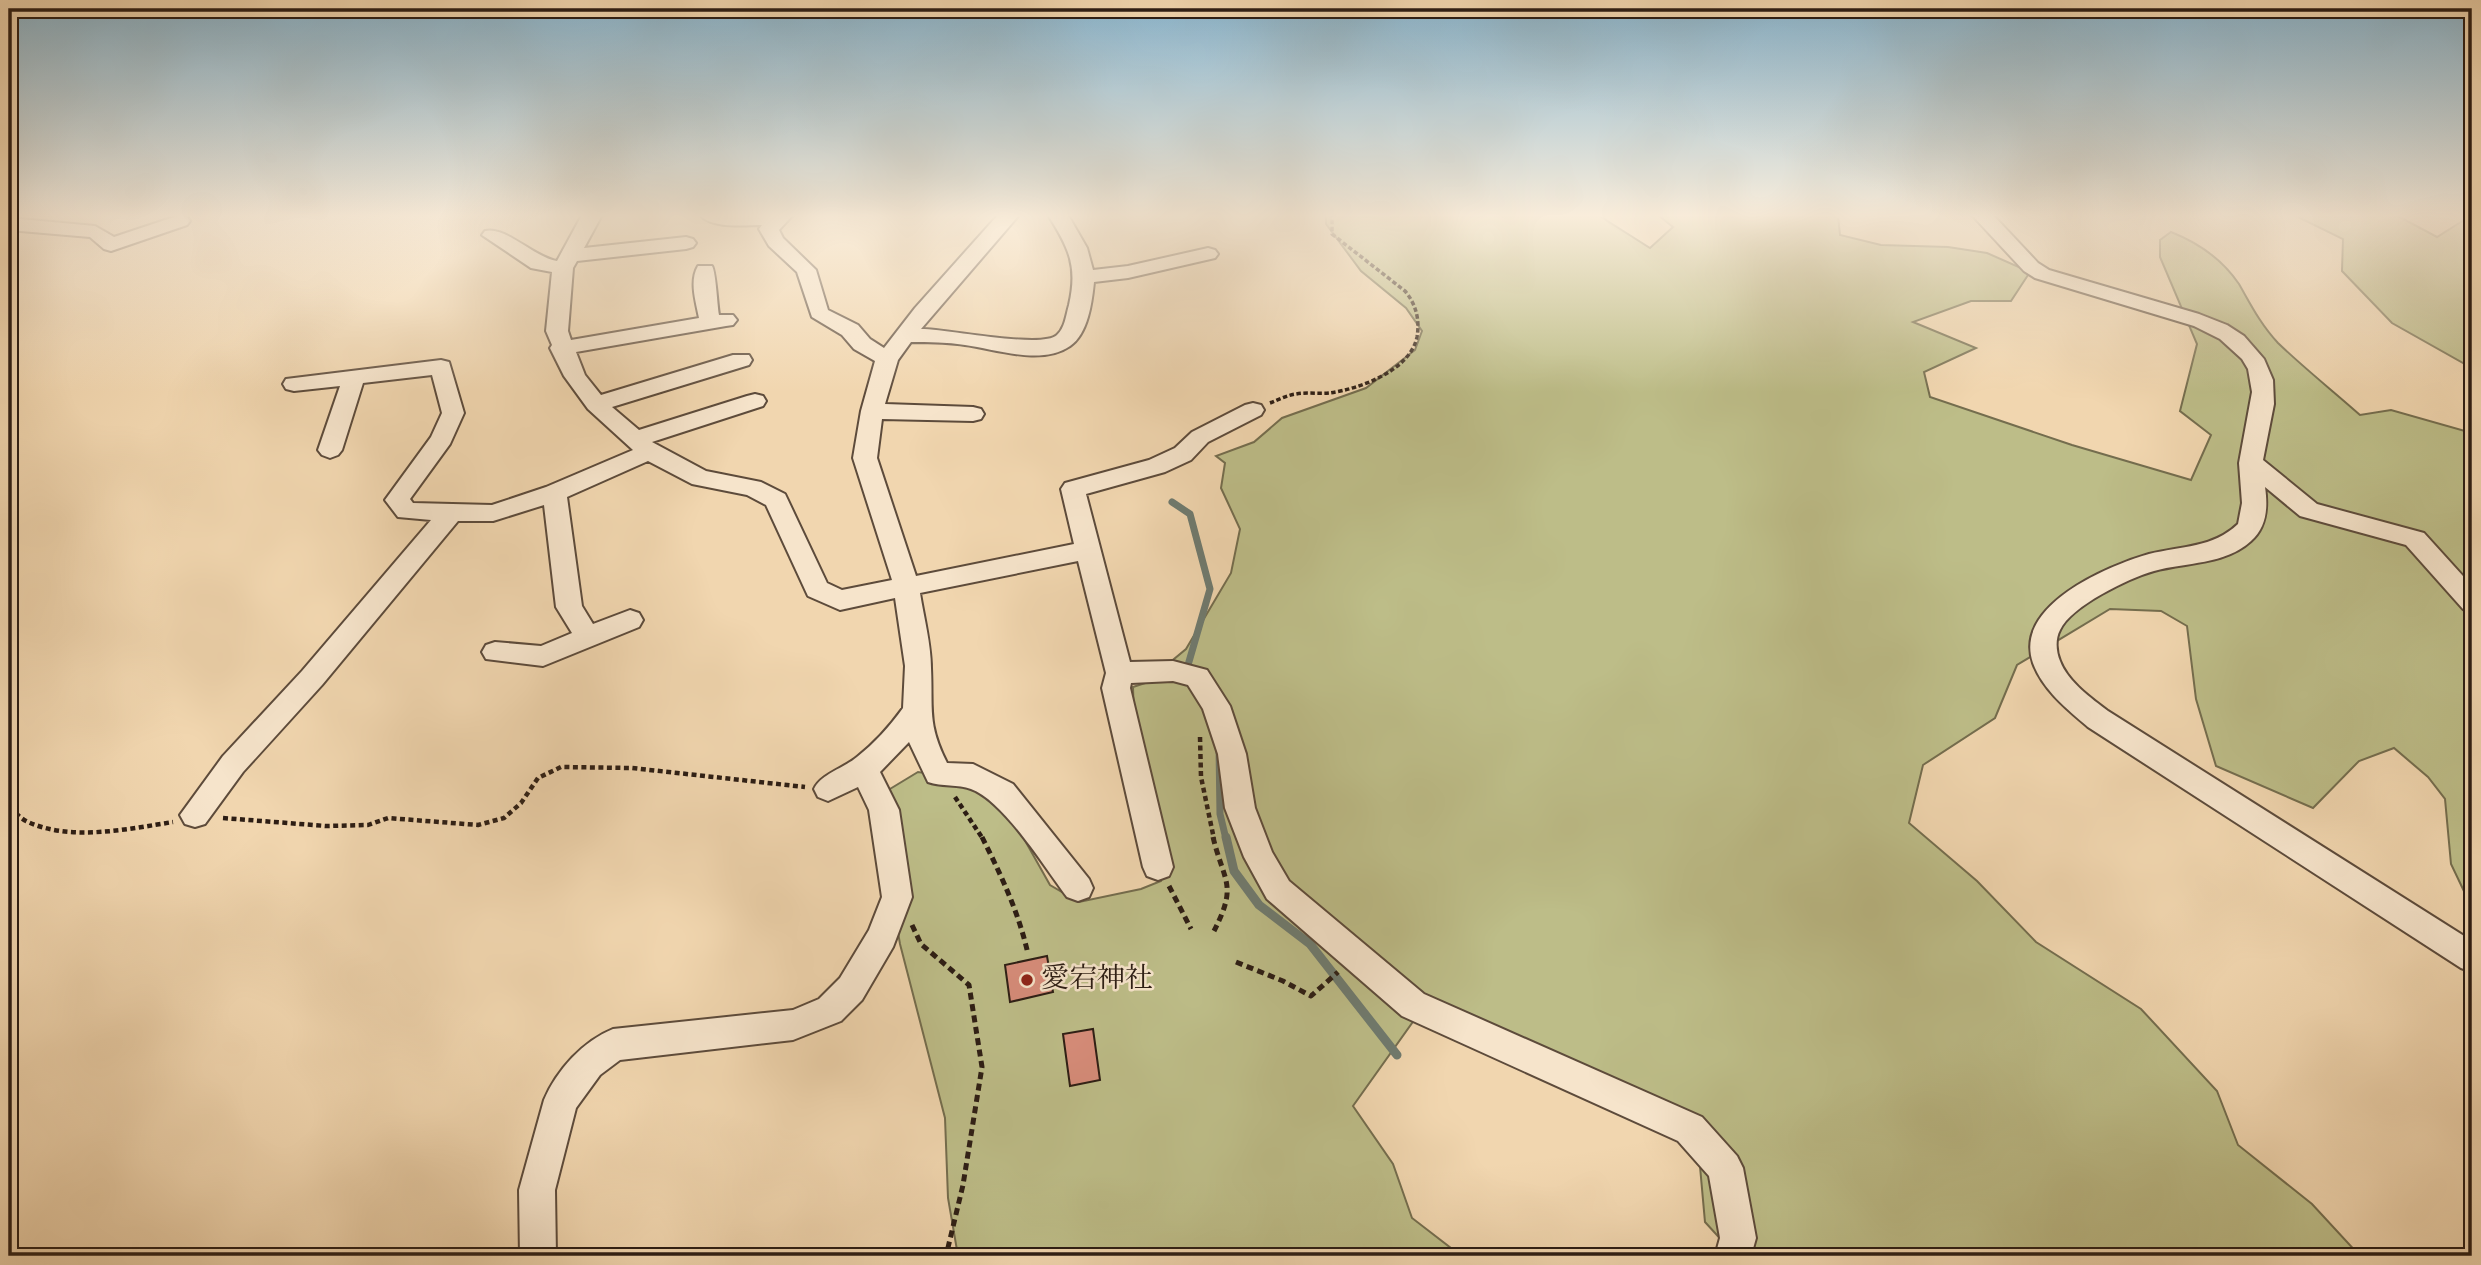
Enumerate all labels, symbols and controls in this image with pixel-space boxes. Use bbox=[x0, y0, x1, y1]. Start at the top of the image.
place label: 愛宕神社 bbox=[1041, 960, 1153, 1000]
marker: 愛宕神社 bbox=[1019, 972, 1035, 988]

